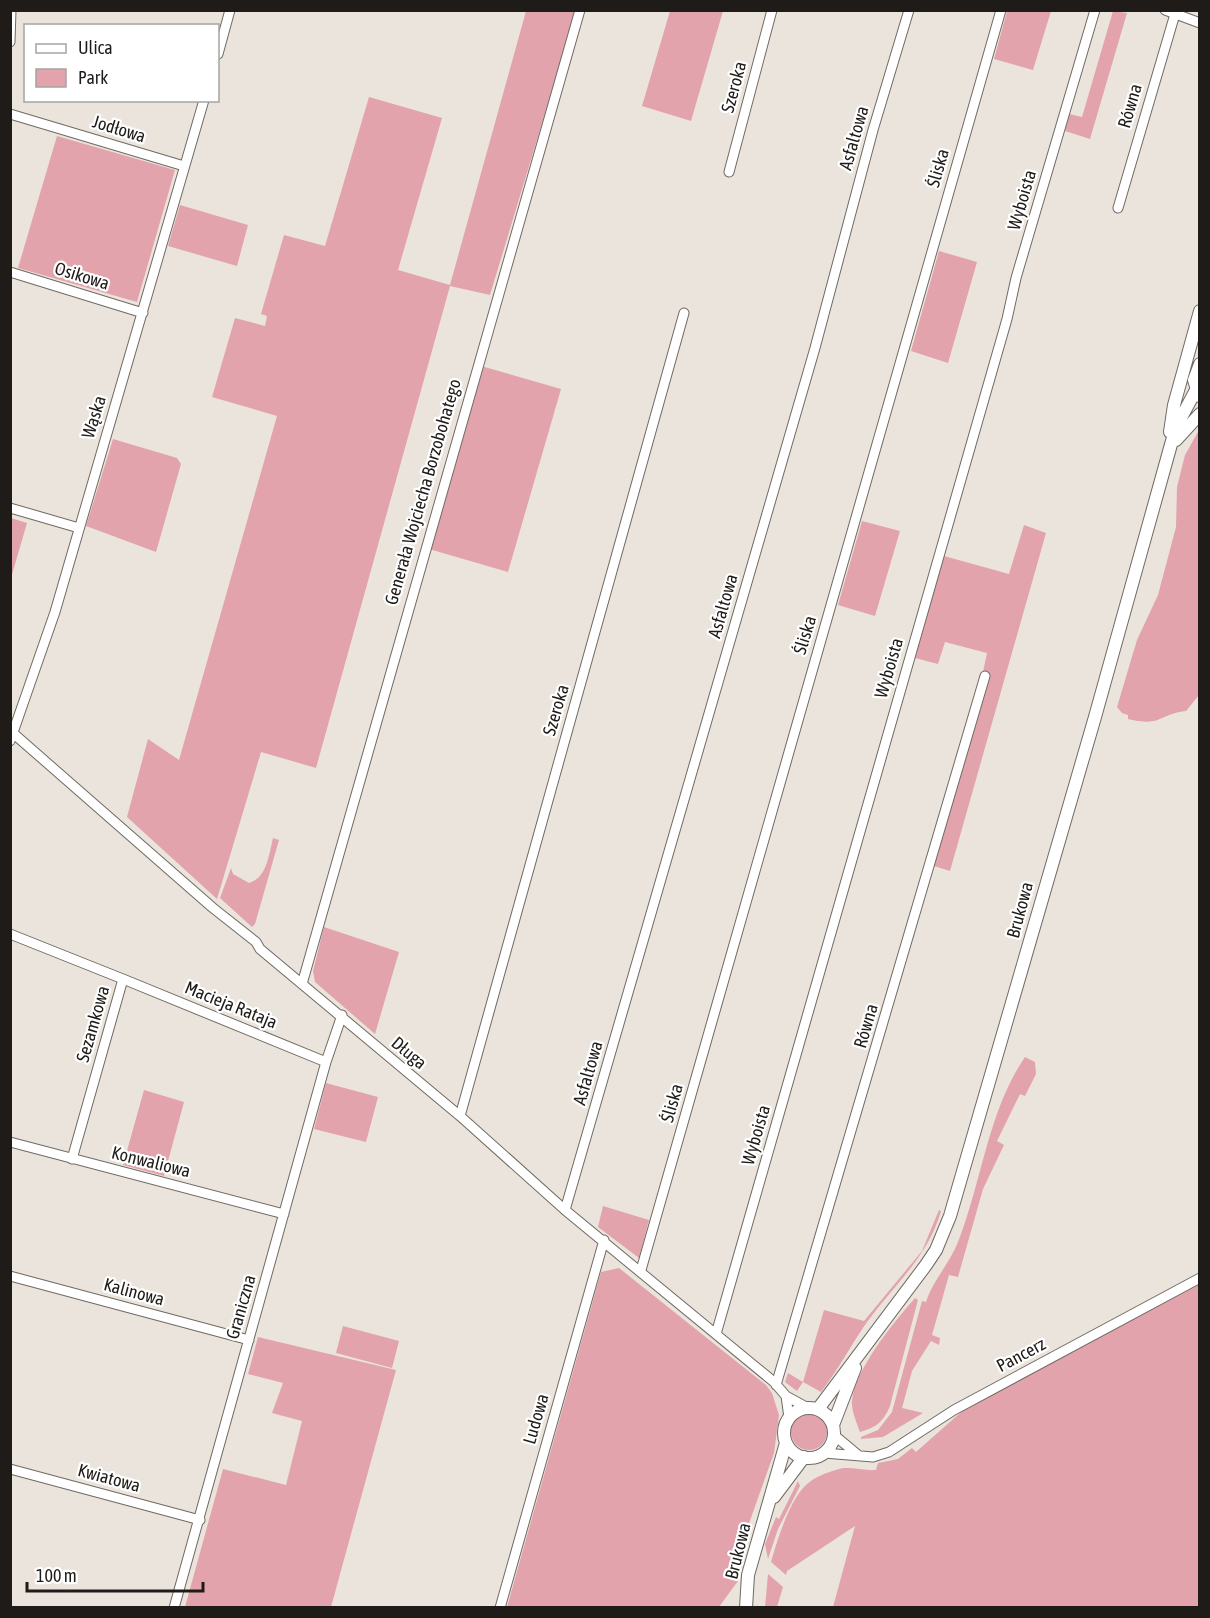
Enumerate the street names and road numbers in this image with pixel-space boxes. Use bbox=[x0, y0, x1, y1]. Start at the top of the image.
street label: Szeroka bbox=[717, 59, 750, 115]
street label: Równa bbox=[1113, 81, 1146, 130]
street label: Asfaltowa bbox=[834, 103, 873, 172]
street label: Jodłowa bbox=[90, 111, 148, 147]
street label: Śliska bbox=[922, 146, 953, 190]
street label: Wyboista bbox=[1003, 167, 1040, 232]
street label: Osikowa bbox=[52, 257, 112, 294]
street label: Generała Wojciecha Borzobohatego bbox=[380, 377, 465, 607]
street label: Wąska bbox=[77, 393, 110, 441]
street label: Asfaltowa bbox=[703, 571, 742, 640]
street label: Śliska bbox=[789, 613, 820, 657]
street label: Wyboista bbox=[870, 635, 907, 700]
street label: Szeroka bbox=[538, 682, 573, 738]
street label: Brukowa bbox=[1002, 879, 1037, 940]
street label: Macieja Rataja bbox=[182, 976, 280, 1033]
street label: Sezamkowa bbox=[72, 983, 113, 1064]
street label: Równa bbox=[849, 1001, 882, 1050]
street label: Długa bbox=[388, 1032, 431, 1073]
street label: Asfaltowa bbox=[568, 1038, 607, 1107]
street label: Śliska bbox=[656, 1081, 687, 1125]
street label: Wyboista bbox=[737, 1102, 774, 1167]
street label: Konwaliowa bbox=[109, 1142, 193, 1181]
street label: Graniczna bbox=[221, 1272, 260, 1341]
street label: Kalinowa bbox=[102, 1273, 167, 1310]
street label: Pancerz bbox=[993, 1333, 1049, 1376]
street label: Ludowa bbox=[518, 1391, 553, 1446]
street label: Kwiatowa bbox=[76, 1459, 143, 1496]
street label: Brukowa bbox=[720, 1521, 755, 1581]

